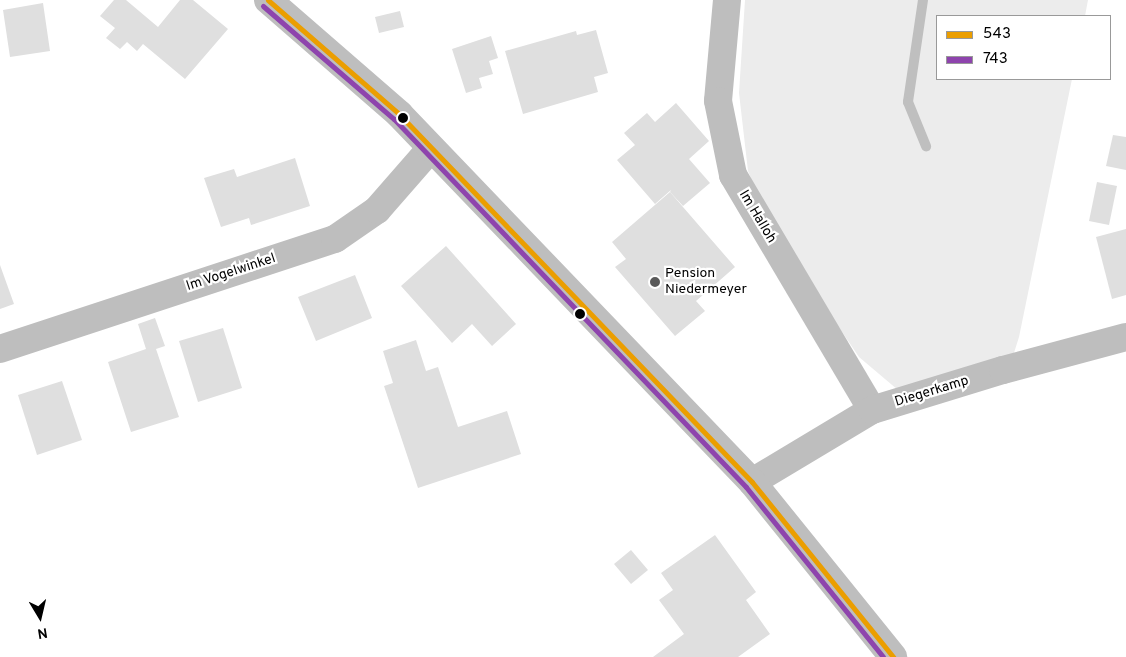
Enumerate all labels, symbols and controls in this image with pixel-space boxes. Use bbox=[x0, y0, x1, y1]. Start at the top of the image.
legend bbox=[936, 15, 1111, 80]
text: 543 bbox=[983, 25, 1011, 44]
text: 743 bbox=[983, 50, 1008, 69]
unlabelled marker bbox=[398, 113, 408, 123]
street label: Im Halloh bbox=[735, 187, 779, 247]
street label: Im Vogelwinkel bbox=[184, 251, 278, 295]
place label: Pension Niedermeyer bbox=[665, 266, 747, 298]
marker: Pension Niedermeyer bbox=[649, 276, 661, 288]
unlabelled marker bbox=[575, 309, 585, 319]
street label: Diegerkamp bbox=[893, 373, 971, 411]
north arrow bbox=[15, 592, 65, 642]
text: N bbox=[36, 623, 49, 641]

